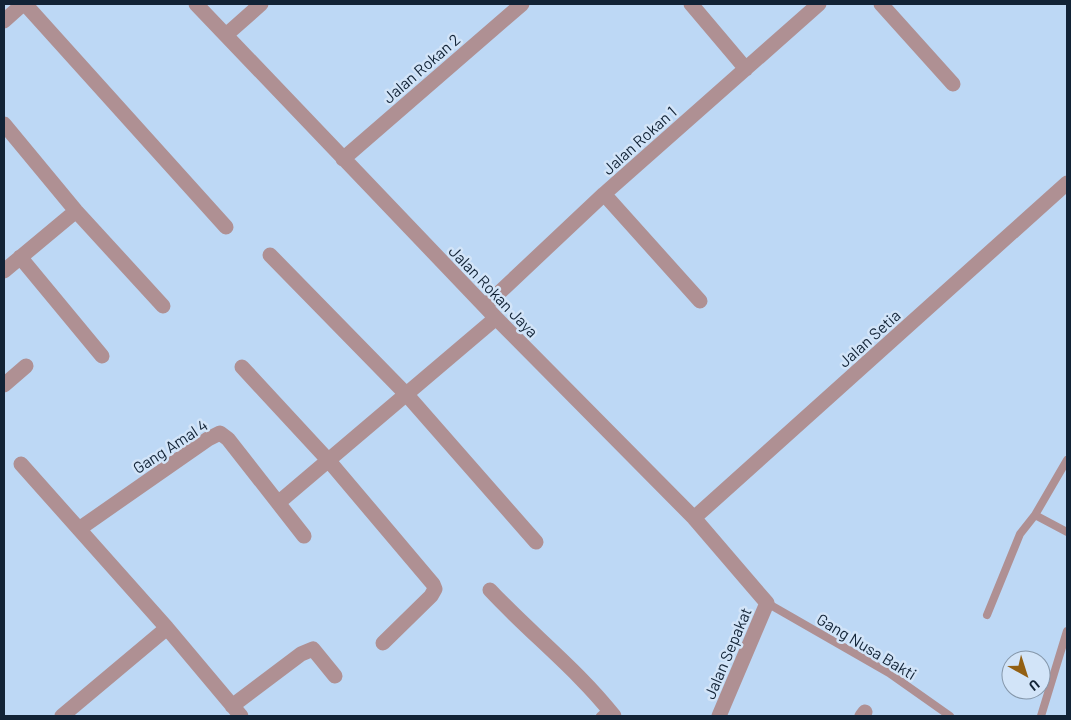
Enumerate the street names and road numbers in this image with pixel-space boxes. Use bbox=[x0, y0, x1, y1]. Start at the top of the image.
street label: Jalan Rokan 2 bbox=[379, 29, 463, 107]
street label: Jalan Rokan 1 bbox=[598, 102, 680, 178]
street label: Jalan Rokan Jaya bbox=[445, 241, 543, 341]
street label: Jalan Setia bbox=[834, 305, 904, 371]
street label: Gang Amal 4 bbox=[129, 415, 211, 477]
street label: Jalan Sepakat bbox=[699, 604, 755, 702]
street label: Gang Nusa Bakti bbox=[814, 609, 920, 683]

